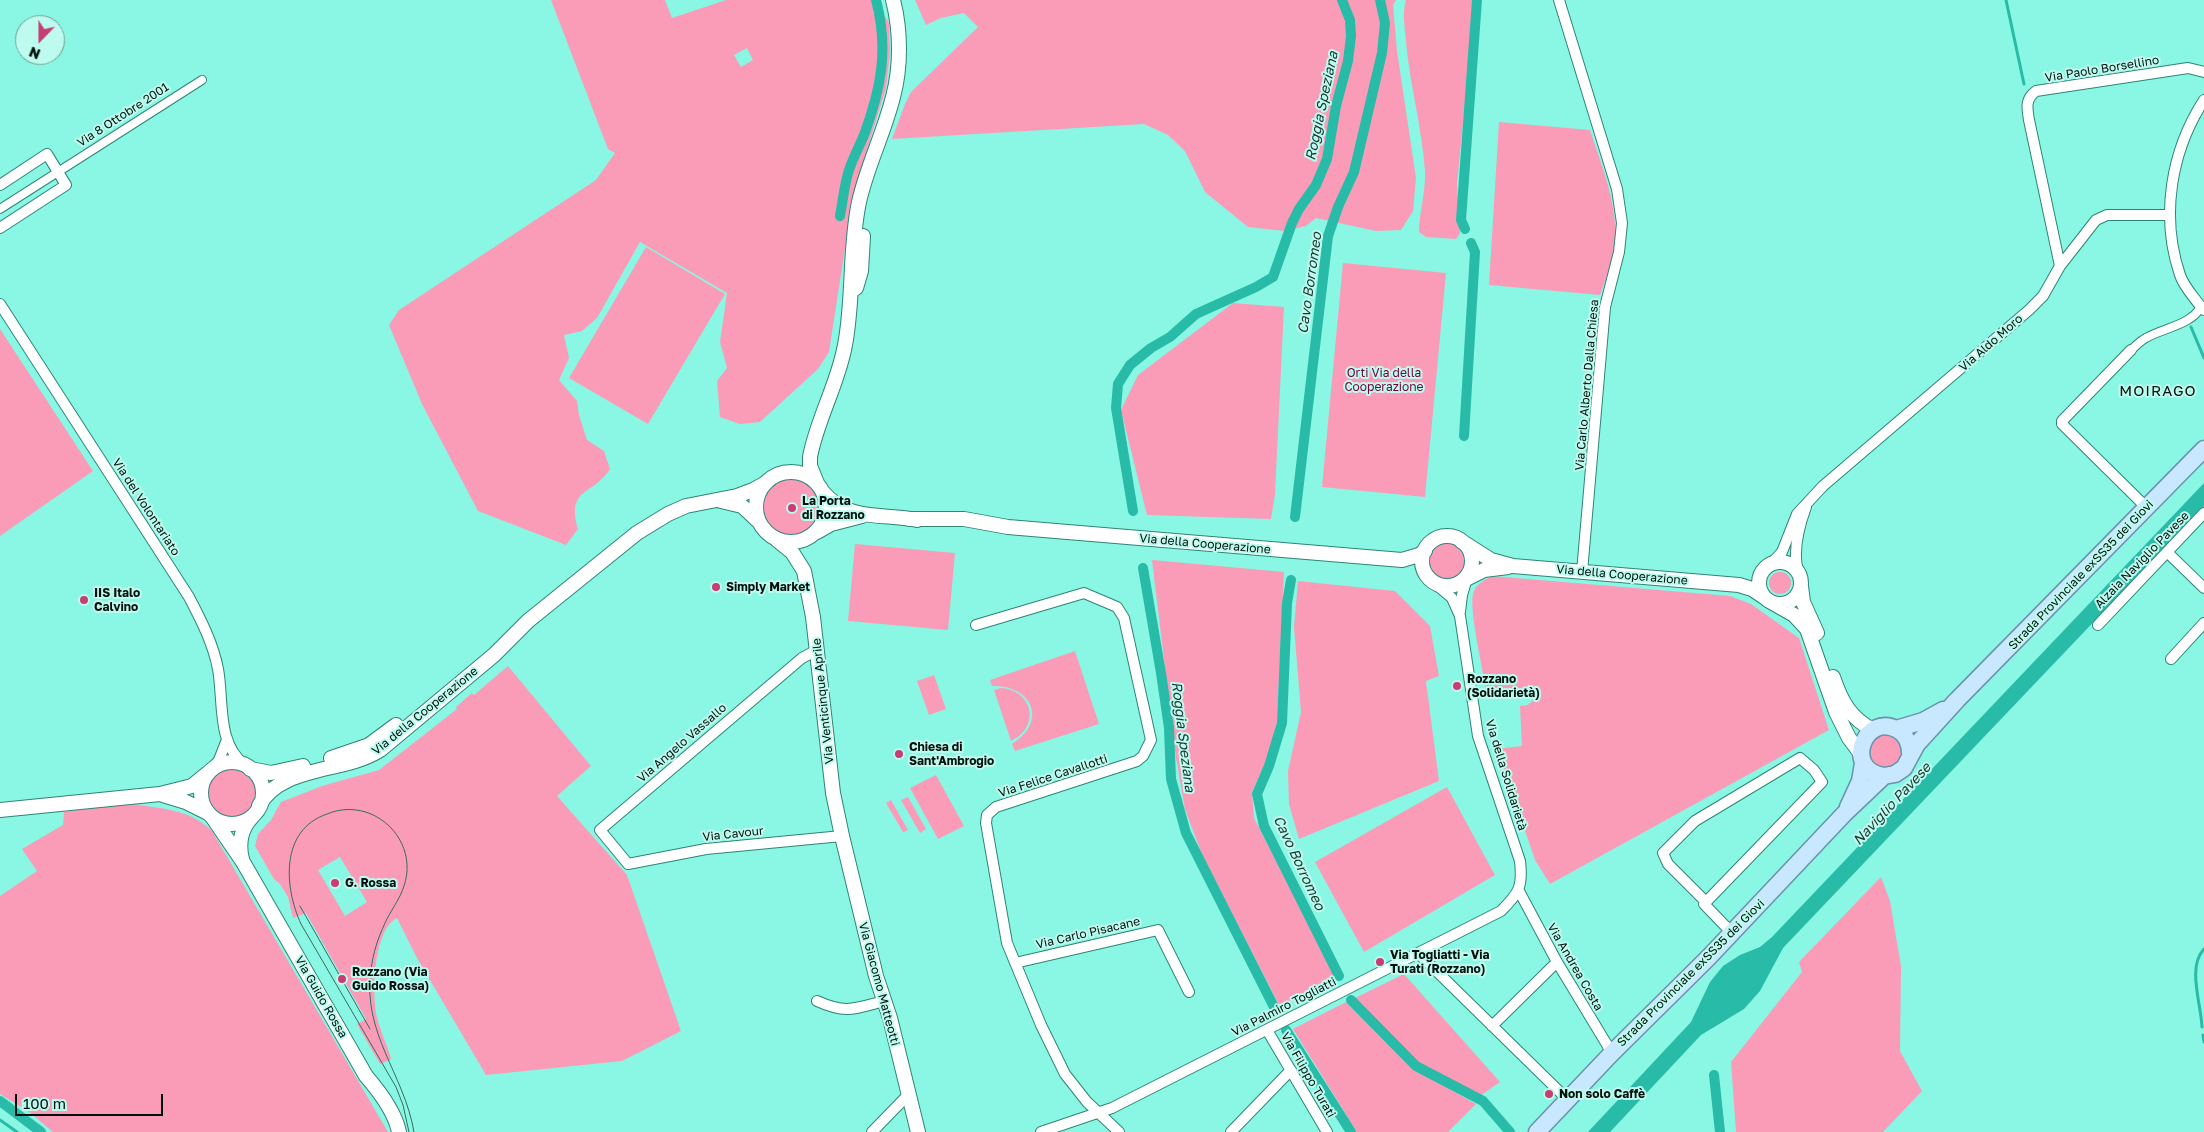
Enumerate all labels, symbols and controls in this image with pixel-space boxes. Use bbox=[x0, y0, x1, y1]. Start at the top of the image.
north arrow bbox=[15, 15, 65, 65]
text: N bbox=[26, 44, 43, 63]
water label: Roggia Speziana bbox=[1302, 50, 1342, 162]
street label: Via Paolo Borsellino bbox=[2044, 53, 2160, 85]
street label: Via 8 Ottobre 2001 bbox=[74, 80, 172, 150]
water label: Cavo Borromeo bbox=[1295, 231, 1325, 335]
street label: Via Carlo Alberto Dalla Chiesa bbox=[1572, 299, 1602, 471]
street label: Via Aldo Moro bbox=[1956, 312, 2026, 374]
park label: Orti Via della Cooperazione bbox=[1344, 366, 1424, 394]
district label: MOIRAGO bbox=[2118, 382, 2198, 400]
street label: Via del Volontariato bbox=[109, 456, 183, 558]
place label: La Porta di Rozzano bbox=[802, 494, 865, 522]
street label: Strada Provinciale exSS35 dei Giovi bbox=[2006, 497, 2156, 653]
marker: La Porta di Rozzano bbox=[786, 502, 798, 514]
street label: Alzaia Naviglio Pavese bbox=[2092, 509, 2192, 611]
street label: Via della Cooperazione bbox=[1139, 531, 1271, 557]
street label: Via della Cooperazione bbox=[1556, 562, 1688, 588]
place label: Simply Market bbox=[726, 580, 810, 594]
marker: Simply Market bbox=[710, 581, 722, 593]
place label: IIS Italo Calvino bbox=[94, 586, 140, 614]
marker: IIS Italo Calvino bbox=[78, 594, 90, 606]
street label: Via Venticinque Aprile bbox=[809, 637, 837, 765]
street label: Via della Cooperazione bbox=[369, 664, 481, 758]
place label: Rozzano (Solidarietà) bbox=[1467, 672, 1540, 700]
marker: Rozzano (Solidarietà) bbox=[1451, 680, 1463, 692]
water label: Roggia Speziana bbox=[1168, 681, 1198, 793]
street label: Via Angelo Vassallo bbox=[635, 700, 729, 786]
street label: Via della Solidarietà bbox=[1482, 718, 1530, 832]
place label: Chiesa di Sant'Ambrogio bbox=[909, 740, 994, 768]
marker: Chiesa di Sant'Ambrogio bbox=[893, 748, 905, 760]
street label: Via Felice Cavallotti bbox=[997, 752, 1109, 800]
water label: Naviglio Pavese bbox=[1850, 759, 1934, 849]
water label: Cavo Borromeo bbox=[1270, 813, 1328, 913]
street label: Via Cavour bbox=[702, 824, 764, 844]
place label: G. Rossa bbox=[345, 876, 396, 890]
marker: G. Rossa bbox=[329, 877, 341, 889]
street label: Strada Provinciale exSS35 dei Giovi bbox=[1614, 896, 1768, 1050]
street label: Via Carlo Pisacane bbox=[1035, 914, 1141, 952]
street label: Via Giacomo Matteotti bbox=[856, 921, 902, 1047]
street label: Via Andrea Costa bbox=[1544, 921, 1606, 1013]
place label: Via Togliatti - Via Turati (Rozzano) bbox=[1390, 948, 1490, 976]
street label: Via Guido Rossa bbox=[292, 953, 350, 1041]
marker: Via Togliatti - Via Turati (Rozzano) bbox=[1374, 956, 1386, 968]
place label: Rozzano (Via Guido Rossa) bbox=[352, 965, 429, 993]
marker: Rozzano (Via Guido Rossa) bbox=[336, 973, 348, 985]
street label: Via Palmiro Togliatti bbox=[1229, 974, 1339, 1040]
street label: Via Filippo Turati bbox=[1278, 1030, 1338, 1120]
scale bar bbox=[18, 1084, 165, 1116]
place label: Non solo Caffè bbox=[1559, 1087, 1645, 1101]
marker: Non solo Caffè bbox=[1543, 1088, 1555, 1100]
text: 100 m bbox=[23, 1094, 66, 1112]

